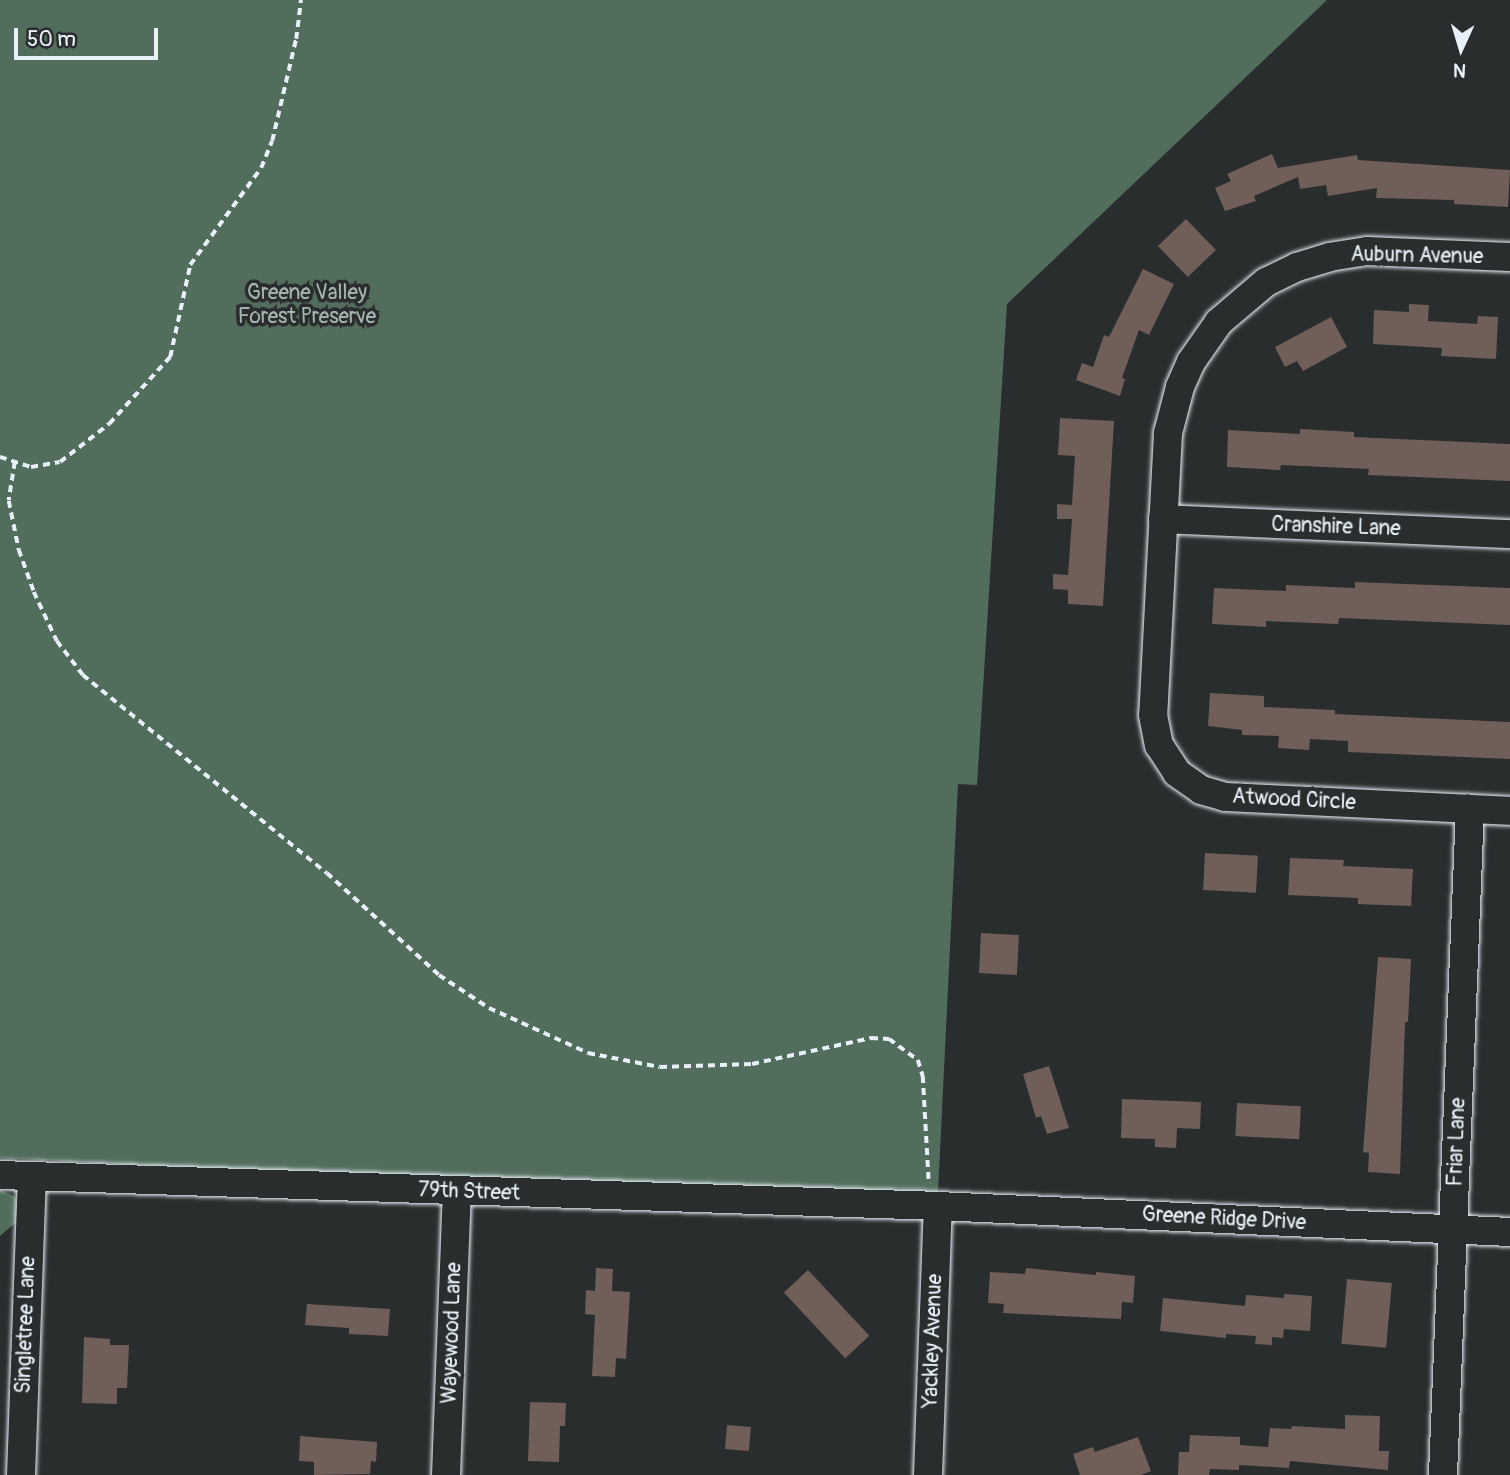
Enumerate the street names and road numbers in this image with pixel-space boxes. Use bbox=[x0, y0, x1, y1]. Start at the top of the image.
street label: Auburn Avenue bbox=[1350, 242, 1484, 270]
street label: Cranshire Lane bbox=[1271, 512, 1401, 542]
street label: Atwood Circle bbox=[1231, 784, 1357, 816]
street label: Friar Lane bbox=[1443, 1097, 1471, 1187]
street label: 79th Street bbox=[418, 1178, 520, 1206]
street label: Greene Ridge Drive bbox=[1141, 1202, 1307, 1236]
street label: Singletree Lane bbox=[11, 1256, 41, 1394]
street label: Wayewood Lane bbox=[437, 1262, 467, 1404]
street label: Yackley Avenue bbox=[918, 1274, 948, 1408]

